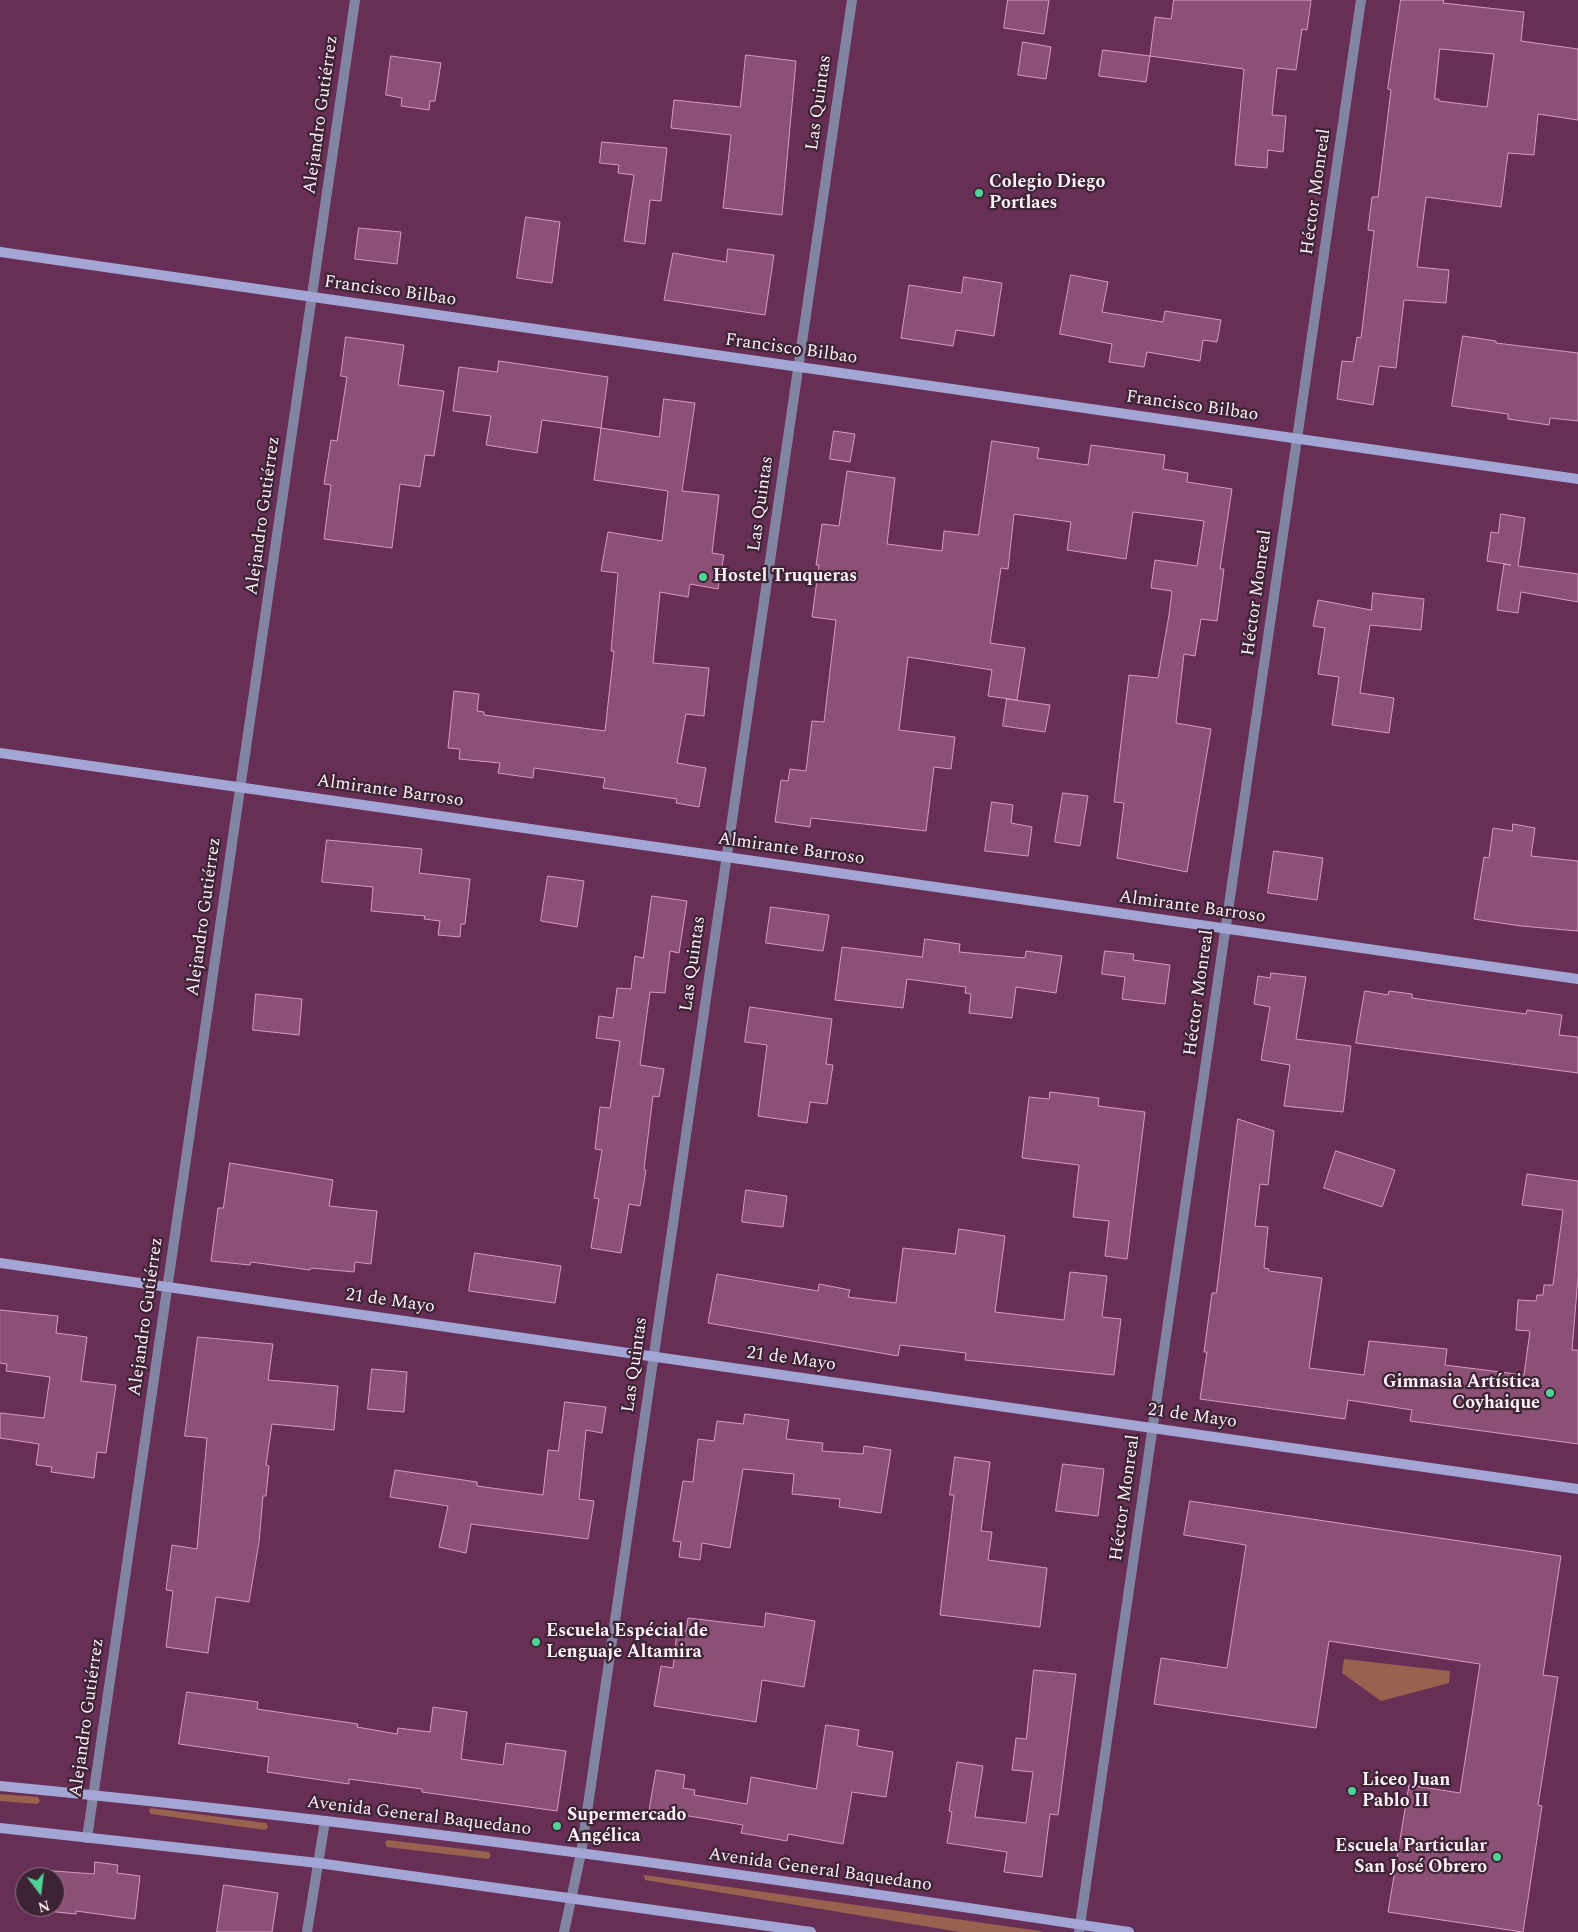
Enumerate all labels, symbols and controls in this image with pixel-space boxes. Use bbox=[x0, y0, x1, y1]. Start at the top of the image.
street label: Alejandro Gutiérrez bbox=[300, 34, 344, 196]
street label: Las Quintas bbox=[803, 54, 837, 152]
street label: Héctor Monreal bbox=[1297, 128, 1337, 256]
place label: Colegio Diego Portlaes bbox=[989, 172, 1105, 214]
marker: Colegio Diego Portlaes bbox=[973, 187, 985, 199]
street label: Francisco Bilbao bbox=[322, 272, 458, 312]
street label: Francisco Bilbao bbox=[723, 330, 859, 370]
street label: Francisco Bilbao bbox=[1124, 387, 1260, 427]
street label: Alejandro Gutiérrez bbox=[242, 435, 286, 597]
street label: Las Quintas bbox=[745, 455, 779, 553]
street label: Héctor Monreal bbox=[1238, 529, 1278, 657]
place label: Hostel Truqueras bbox=[713, 566, 857, 588]
marker: Hostel Truqueras bbox=[697, 571, 709, 583]
street label: Almirante Barroso bbox=[315, 771, 465, 813]
street label: Almirante Barroso bbox=[716, 829, 866, 871]
street label: Alejandro Gutiérrez bbox=[183, 836, 227, 998]
street label: Almirante Barroso bbox=[1117, 887, 1267, 929]
street label: Las Quintas bbox=[677, 915, 711, 1013]
street label: Héctor Monreal bbox=[1180, 929, 1220, 1057]
street label: Alejandro Gutiérrez bbox=[125, 1236, 169, 1398]
street label: 21 de Mayo bbox=[344, 1285, 436, 1319]
street label: Las Quintas bbox=[619, 1316, 653, 1414]
street label: 21 de Mayo bbox=[745, 1343, 837, 1377]
place label: Gimnasia Artística Coyhaique bbox=[1383, 1372, 1540, 1415]
marker: Gimnasia Artística Coyhaique bbox=[1544, 1387, 1556, 1399]
street label: 21 de Mayo bbox=[1146, 1400, 1238, 1434]
street label: Héctor Monreal bbox=[1106, 1434, 1146, 1562]
place label: Escuela Espécial de Lenguaje Altamira bbox=[546, 1621, 708, 1664]
marker: Escuela Espécial de Lenguaje Altamira bbox=[530, 1636, 542, 1648]
street label: Alejandro Gutiérrez bbox=[66, 1637, 110, 1799]
place label: Liceo Juan Pablo II bbox=[1362, 1770, 1450, 1812]
marker: Liceo Juan Pablo II bbox=[1346, 1785, 1358, 1797]
street label: Avenida General Baquedano bbox=[306, 1793, 532, 1841]
place label: Supermercado Angélica bbox=[567, 1805, 686, 1848]
marker: Supermercado Angélica bbox=[551, 1820, 563, 1832]
place label: Escuela Particular San José Obrero bbox=[1335, 1836, 1487, 1878]
street label: Avenida General Baquedano bbox=[707, 1845, 933, 1897]
marker: Escuela Particular San José Obrero bbox=[1491, 1851, 1503, 1863]
north arrow bbox=[15, 1867, 65, 1917]
text: N bbox=[36, 1894, 52, 1918]

